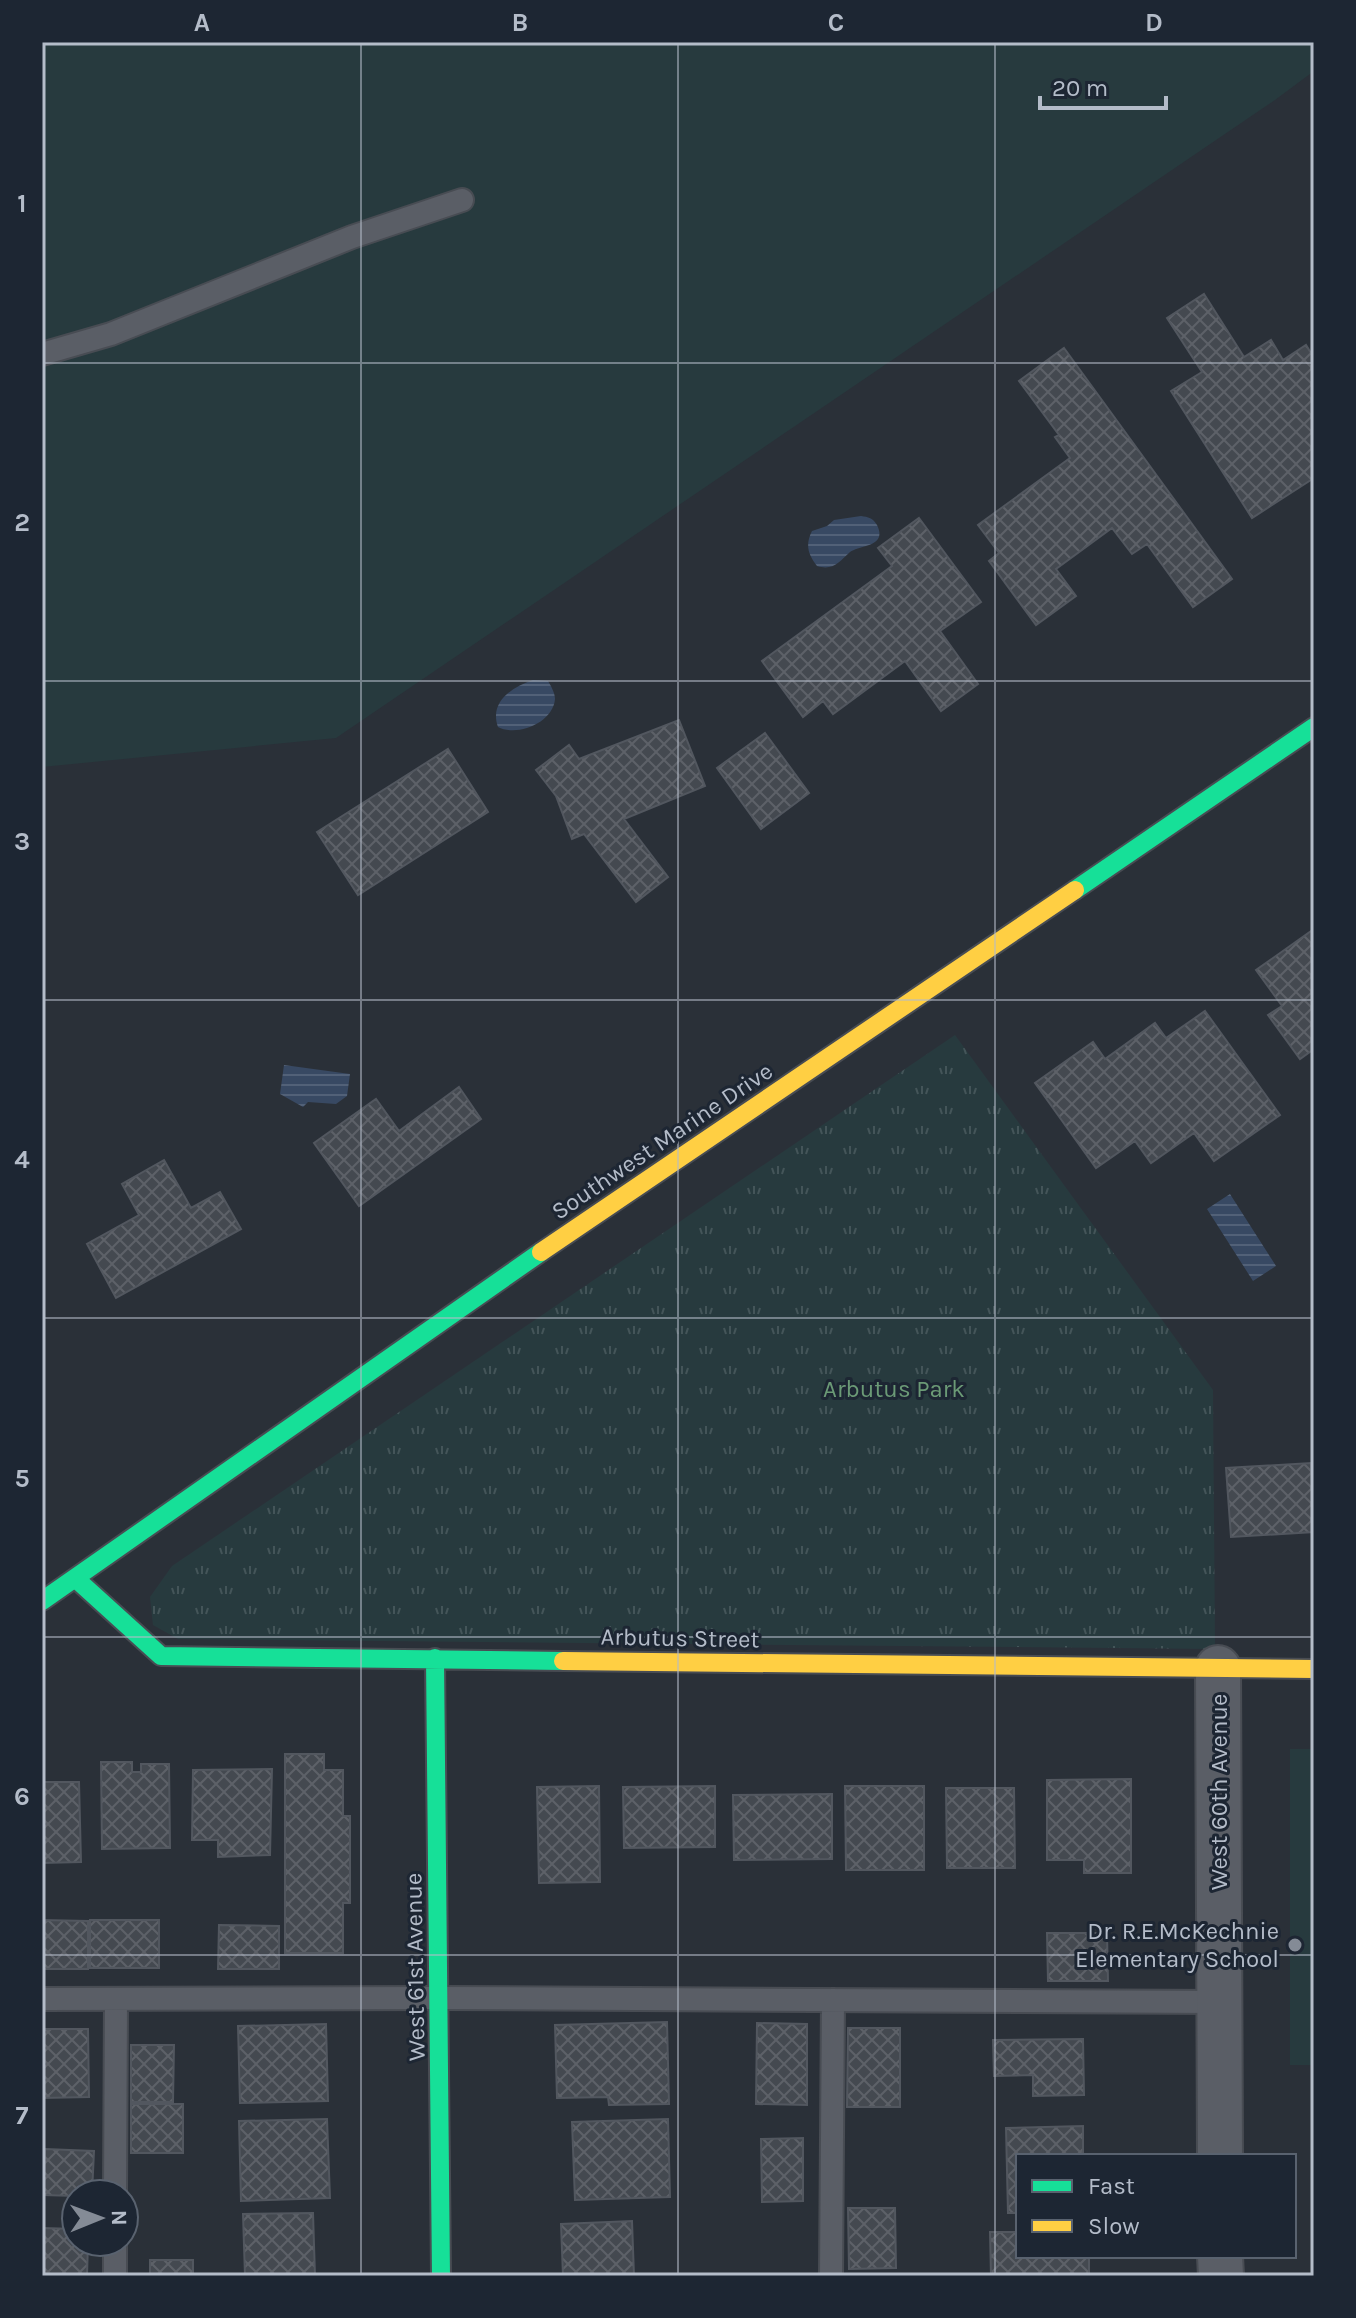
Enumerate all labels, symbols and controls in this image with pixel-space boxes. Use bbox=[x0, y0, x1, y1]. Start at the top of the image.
text: A bbox=[194, 7, 210, 38]
text: B bbox=[512, 7, 528, 38]
text: C bbox=[828, 7, 844, 38]
text: D bbox=[1145, 7, 1163, 38]
scale bar bbox=[1040, 60, 1166, 110]
text: 20 m bbox=[1052, 74, 1108, 102]
text: 1 bbox=[17, 188, 27, 219]
text: 2 bbox=[14, 507, 30, 538]
text: 3 bbox=[14, 826, 30, 857]
street label: Southwest Marine Drive bbox=[546, 1057, 778, 1225]
text: 4 bbox=[14, 1144, 30, 1175]
park label: Arbutus Park bbox=[823, 1375, 965, 1403]
text: 5 bbox=[14, 1463, 30, 1494]
street label: Arbutus Street bbox=[600, 1623, 760, 1653]
street label: West 60th Avenue bbox=[1205, 1694, 1233, 1890]
text: 6 bbox=[14, 1781, 30, 1812]
street label: West 61st Avenue bbox=[399, 1873, 431, 2061]
place label: Dr. R.E.McKechnie Elementary School bbox=[1075, 1917, 1279, 1973]
marker: Dr. R.E.McKechnie Elementary School bbox=[1286, 1936, 1304, 1954]
text: 7 bbox=[16, 2100, 29, 2131]
legend bbox=[1016, 2154, 1296, 2258]
text: Fast bbox=[1088, 2172, 1135, 2200]
north arrow bbox=[60, 2178, 140, 2258]
text: N bbox=[106, 2210, 132, 2226]
text: Slow bbox=[1088, 2212, 1140, 2240]

